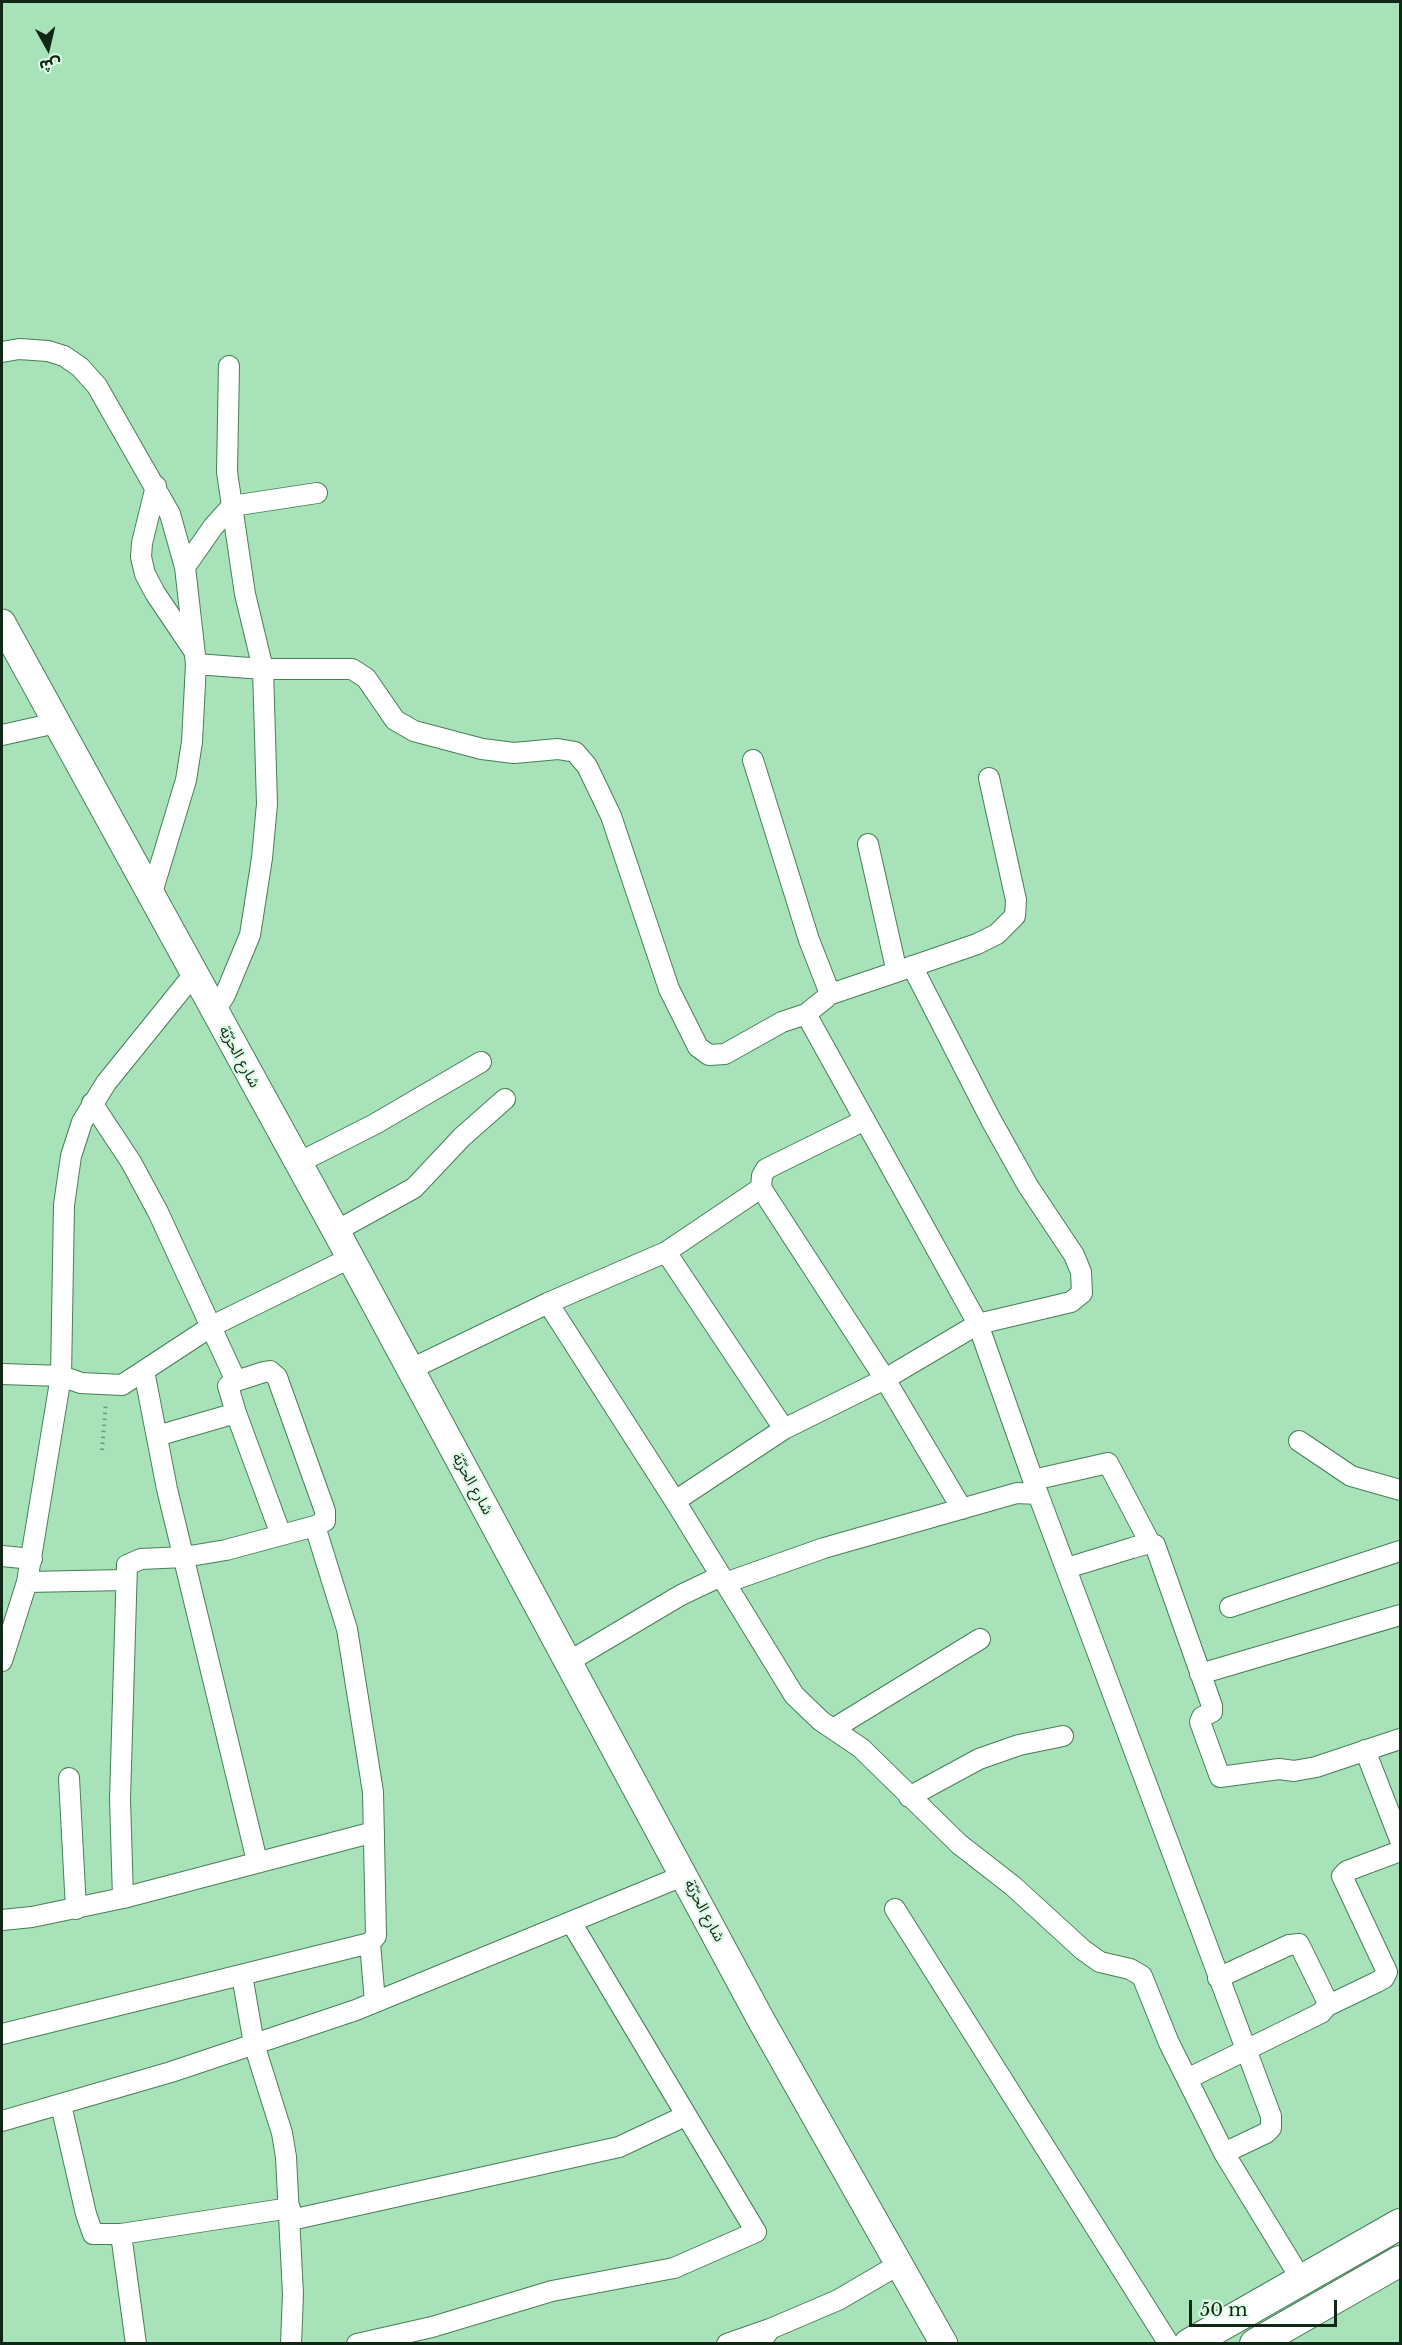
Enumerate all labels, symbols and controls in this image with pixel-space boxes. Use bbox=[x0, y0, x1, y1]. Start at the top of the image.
north arrow bbox=[18, 18, 78, 78]
text: ش bbox=[38, 54, 63, 77]
street label: شارع الحرّيّة bbox=[215, 1023, 263, 1091]
street label: شارع الحرّيّة bbox=[448, 1450, 496, 1518]
street label: شارع الحرّيّة bbox=[680, 1877, 728, 1945]
scale bar bbox=[1192, 2288, 1340, 2326]
text: 50 m bbox=[1200, 2299, 1248, 2321]

